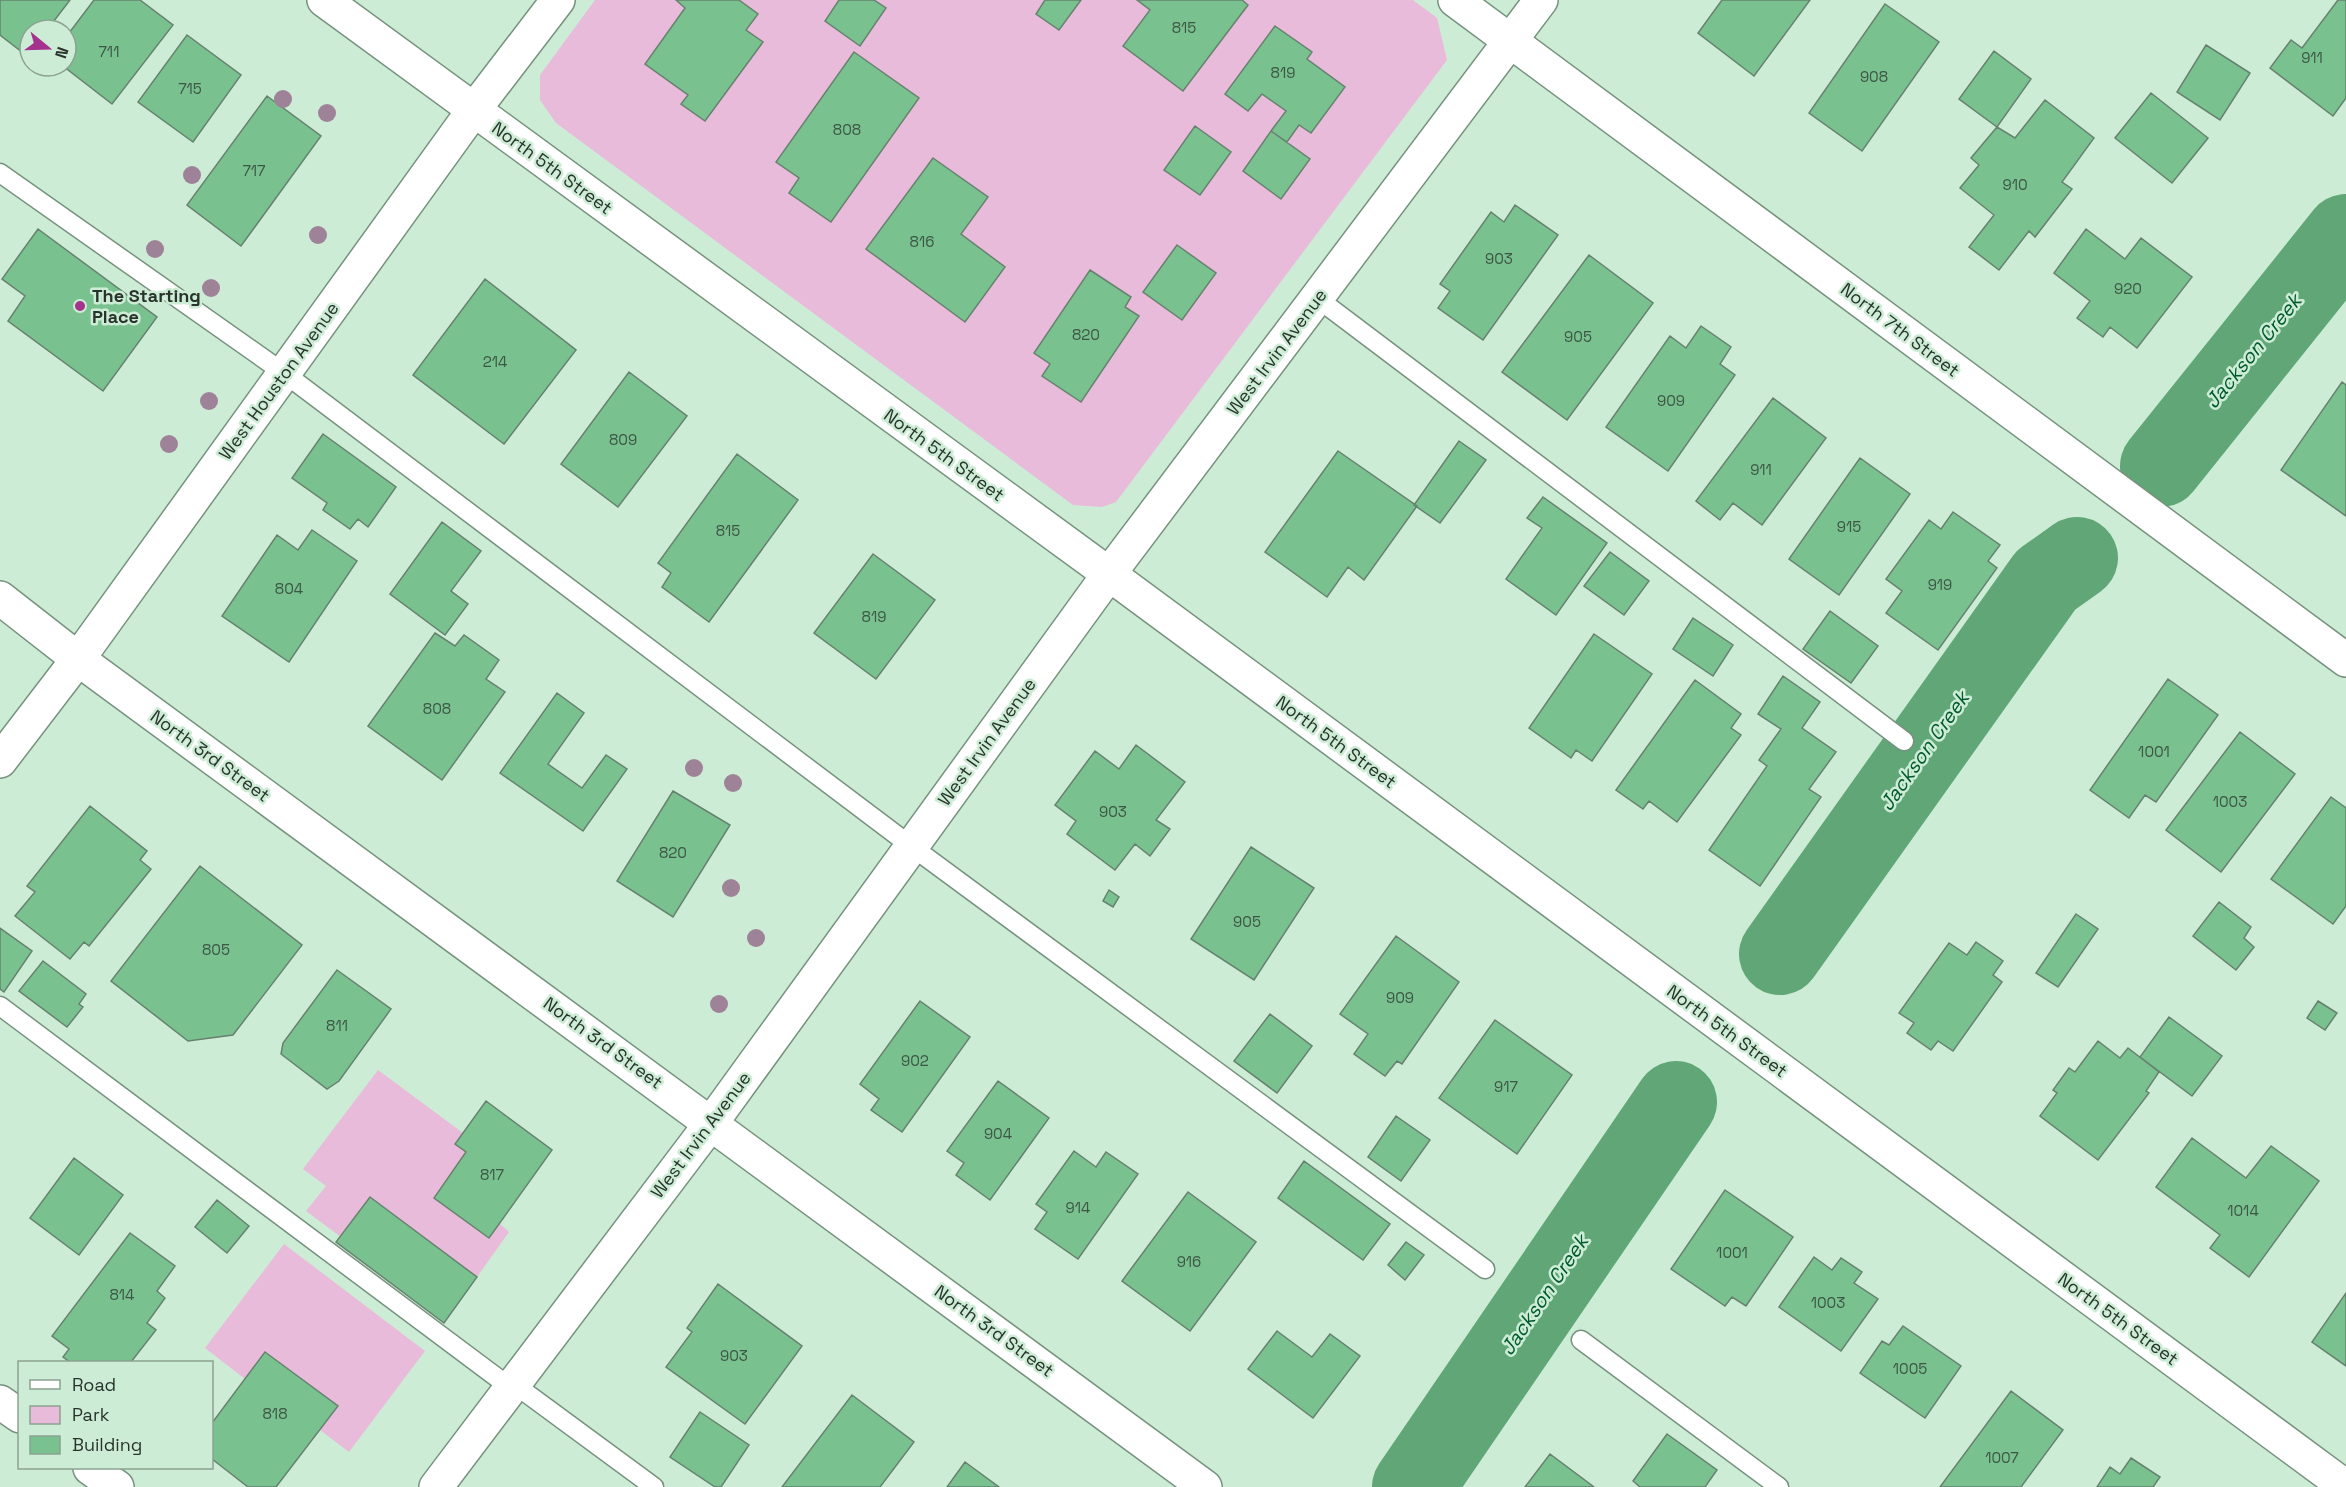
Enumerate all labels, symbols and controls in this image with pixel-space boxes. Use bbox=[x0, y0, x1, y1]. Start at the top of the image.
north arrow bbox=[18, 18, 78, 78]
house number: 815 bbox=[1172, 18, 1196, 37]
house number: 711 bbox=[99, 42, 119, 61]
text: N bbox=[50, 44, 73, 61]
house number: 911 bbox=[2301, 48, 2323, 67]
house number: 819 bbox=[1271, 63, 1295, 82]
house number: 908 bbox=[1860, 67, 1888, 86]
house number: 715 bbox=[178, 79, 202, 98]
street label: North 5th Street bbox=[487, 116, 617, 219]
house number: 808 bbox=[833, 120, 861, 139]
house number: 717 bbox=[242, 161, 266, 180]
house number: 910 bbox=[2002, 175, 2028, 194]
house number: 816 bbox=[910, 232, 934, 251]
house number: 903 bbox=[1485, 249, 1513, 268]
street label: North 7th Street bbox=[1836, 277, 1964, 382]
house number: 920 bbox=[2114, 279, 2142, 298]
place label: The Starting Place bbox=[92, 284, 201, 328]
street label: West Irvin Avenue bbox=[1221, 284, 1332, 420]
water label: Jackson Creek bbox=[2199, 287, 2309, 414]
street label: West Houston Avenue bbox=[214, 297, 344, 464]
marker: The Starting Place bbox=[73, 299, 87, 313]
house number: 820 bbox=[1072, 325, 1100, 344]
house number: 905 bbox=[1564, 327, 1592, 346]
house number: 214 bbox=[483, 352, 507, 371]
house number: 909 bbox=[1657, 391, 1685, 410]
street label: North 5th Street bbox=[879, 403, 1009, 506]
house number: 809 bbox=[609, 430, 637, 449]
house number: 911 bbox=[1750, 460, 1772, 479]
house number: 915 bbox=[1837, 517, 1861, 536]
house number: 815 bbox=[716, 521, 740, 540]
house number: 919 bbox=[1928, 575, 1952, 594]
house number: 804 bbox=[275, 579, 303, 598]
house number: 819 bbox=[862, 607, 886, 626]
street label: West Irvin Avenue bbox=[932, 673, 1041, 810]
water label: Jackson Creek bbox=[1873, 684, 1976, 816]
street label: North 5th Street bbox=[1271, 690, 1401, 793]
house number: 808 bbox=[423, 699, 451, 718]
street label: North 3rd Street bbox=[146, 704, 275, 807]
house number: 1001 bbox=[2138, 742, 2170, 761]
house number: 1003 bbox=[2213, 792, 2247, 811]
house number: 903 bbox=[1099, 802, 1127, 821]
house number: 820 bbox=[659, 843, 687, 862]
house number: 905 bbox=[1233, 912, 1261, 931]
house number: 805 bbox=[202, 940, 230, 959]
street label: North 5th Street bbox=[1662, 979, 1792, 1082]
house number: 909 bbox=[1386, 988, 1414, 1007]
street label: North 3rd Street bbox=[539, 991, 668, 1094]
house number: 811 bbox=[326, 1016, 348, 1035]
house number: 902 bbox=[901, 1051, 929, 1070]
street label: West Irvin Avenue bbox=[645, 1067, 756, 1203]
house number: 917 bbox=[1494, 1077, 1518, 1096]
house number: 904 bbox=[984, 1124, 1012, 1143]
house number: 817 bbox=[480, 1165, 504, 1184]
house number: 914 bbox=[1066, 1198, 1090, 1217]
house number: 1014 bbox=[2227, 1201, 2259, 1220]
water label: Jackson Creek bbox=[1494, 1228, 1595, 1360]
house number: 1001 bbox=[1716, 1243, 1748, 1262]
house number: 916 bbox=[1177, 1252, 1201, 1271]
street label: North 5th Street bbox=[2053, 1267, 2183, 1370]
street label: North 3rd Street bbox=[930, 1279, 1059, 1382]
house number: 814 bbox=[110, 1285, 135, 1304]
house number: 1003 bbox=[1811, 1293, 1845, 1312]
house number: 903 bbox=[720, 1346, 748, 1365]
house number: 1005 bbox=[1893, 1359, 1927, 1378]
legend bbox=[18, 1361, 213, 1469]
text: Road bbox=[72, 1373, 116, 1396]
text: Park bbox=[72, 1403, 110, 1426]
house number: 818 bbox=[263, 1404, 287, 1423]
text: Building bbox=[72, 1433, 142, 1456]
house number: 1007 bbox=[1985, 1448, 2019, 1467]

